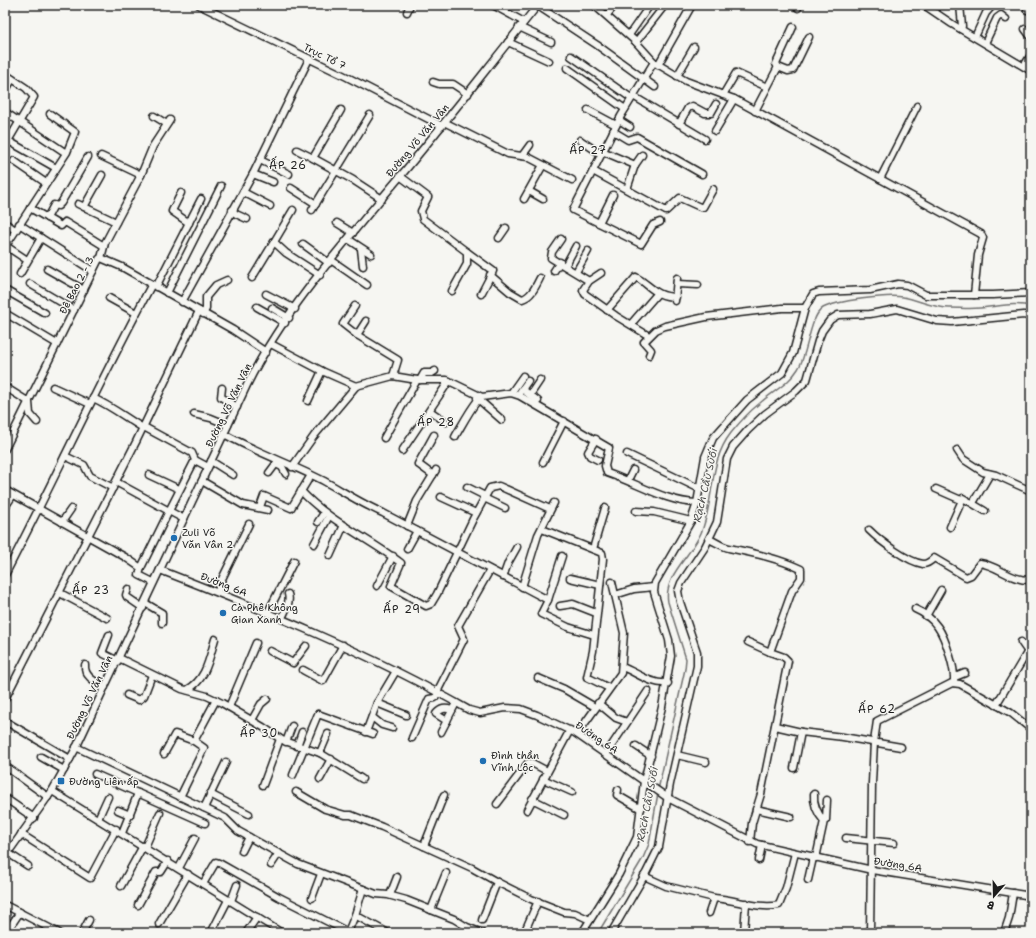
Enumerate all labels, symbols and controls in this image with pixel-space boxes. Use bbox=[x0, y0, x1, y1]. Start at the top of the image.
street label: Trục Tổ 7 bbox=[301, 41, 348, 72]
street label: Đường Võ Văn Vân bbox=[383, 101, 452, 180]
district label: ẤP 27 bbox=[569, 141, 607, 158]
district label: ẤP 26 bbox=[269, 156, 307, 173]
street label: Đê Bao 2 - 3 bbox=[56, 254, 96, 316]
street label: Đường Võ Văn Vân bbox=[203, 361, 254, 449]
district label: ẤP 28 bbox=[417, 413, 455, 430]
water label: Rạch Cầu Suối bbox=[690, 446, 722, 524]
place label: Zuli Võ Văn Vân 2 bbox=[182, 526, 233, 551]
marker: Zuli Võ Văn Vân 2 bbox=[169, 533, 179, 543]
street label: Đường 6A bbox=[199, 570, 249, 599]
district label: ẤP 23 bbox=[72, 581, 110, 598]
district label: ẤP 29 bbox=[383, 600, 421, 617]
place label: Cà Phê Không Gian Xanh bbox=[231, 601, 298, 626]
marker: Cà Phê Không Gian Xanh bbox=[218, 608, 228, 618]
street label: Đường Võ Văn Vân bbox=[64, 653, 115, 741]
district label: ẤP 62 bbox=[858, 700, 896, 717]
street label: Đường 6A bbox=[573, 718, 621, 756]
district label: ẤP 30 bbox=[240, 724, 278, 741]
place label: Đình thần Vĩnh Lộc bbox=[491, 749, 539, 774]
marker: Đình thần Vĩnh Lộc bbox=[478, 756, 488, 766]
water label: Rạch Cầu Suối bbox=[633, 765, 662, 843]
place label: Đường Liên ấp bbox=[69, 775, 139, 788]
marker: Đường Liên ấp bbox=[56, 776, 66, 786]
street label: Đường 6A bbox=[873, 854, 923, 875]
north arrow bbox=[974, 876, 1014, 916]
text: B bbox=[985, 897, 997, 913]

